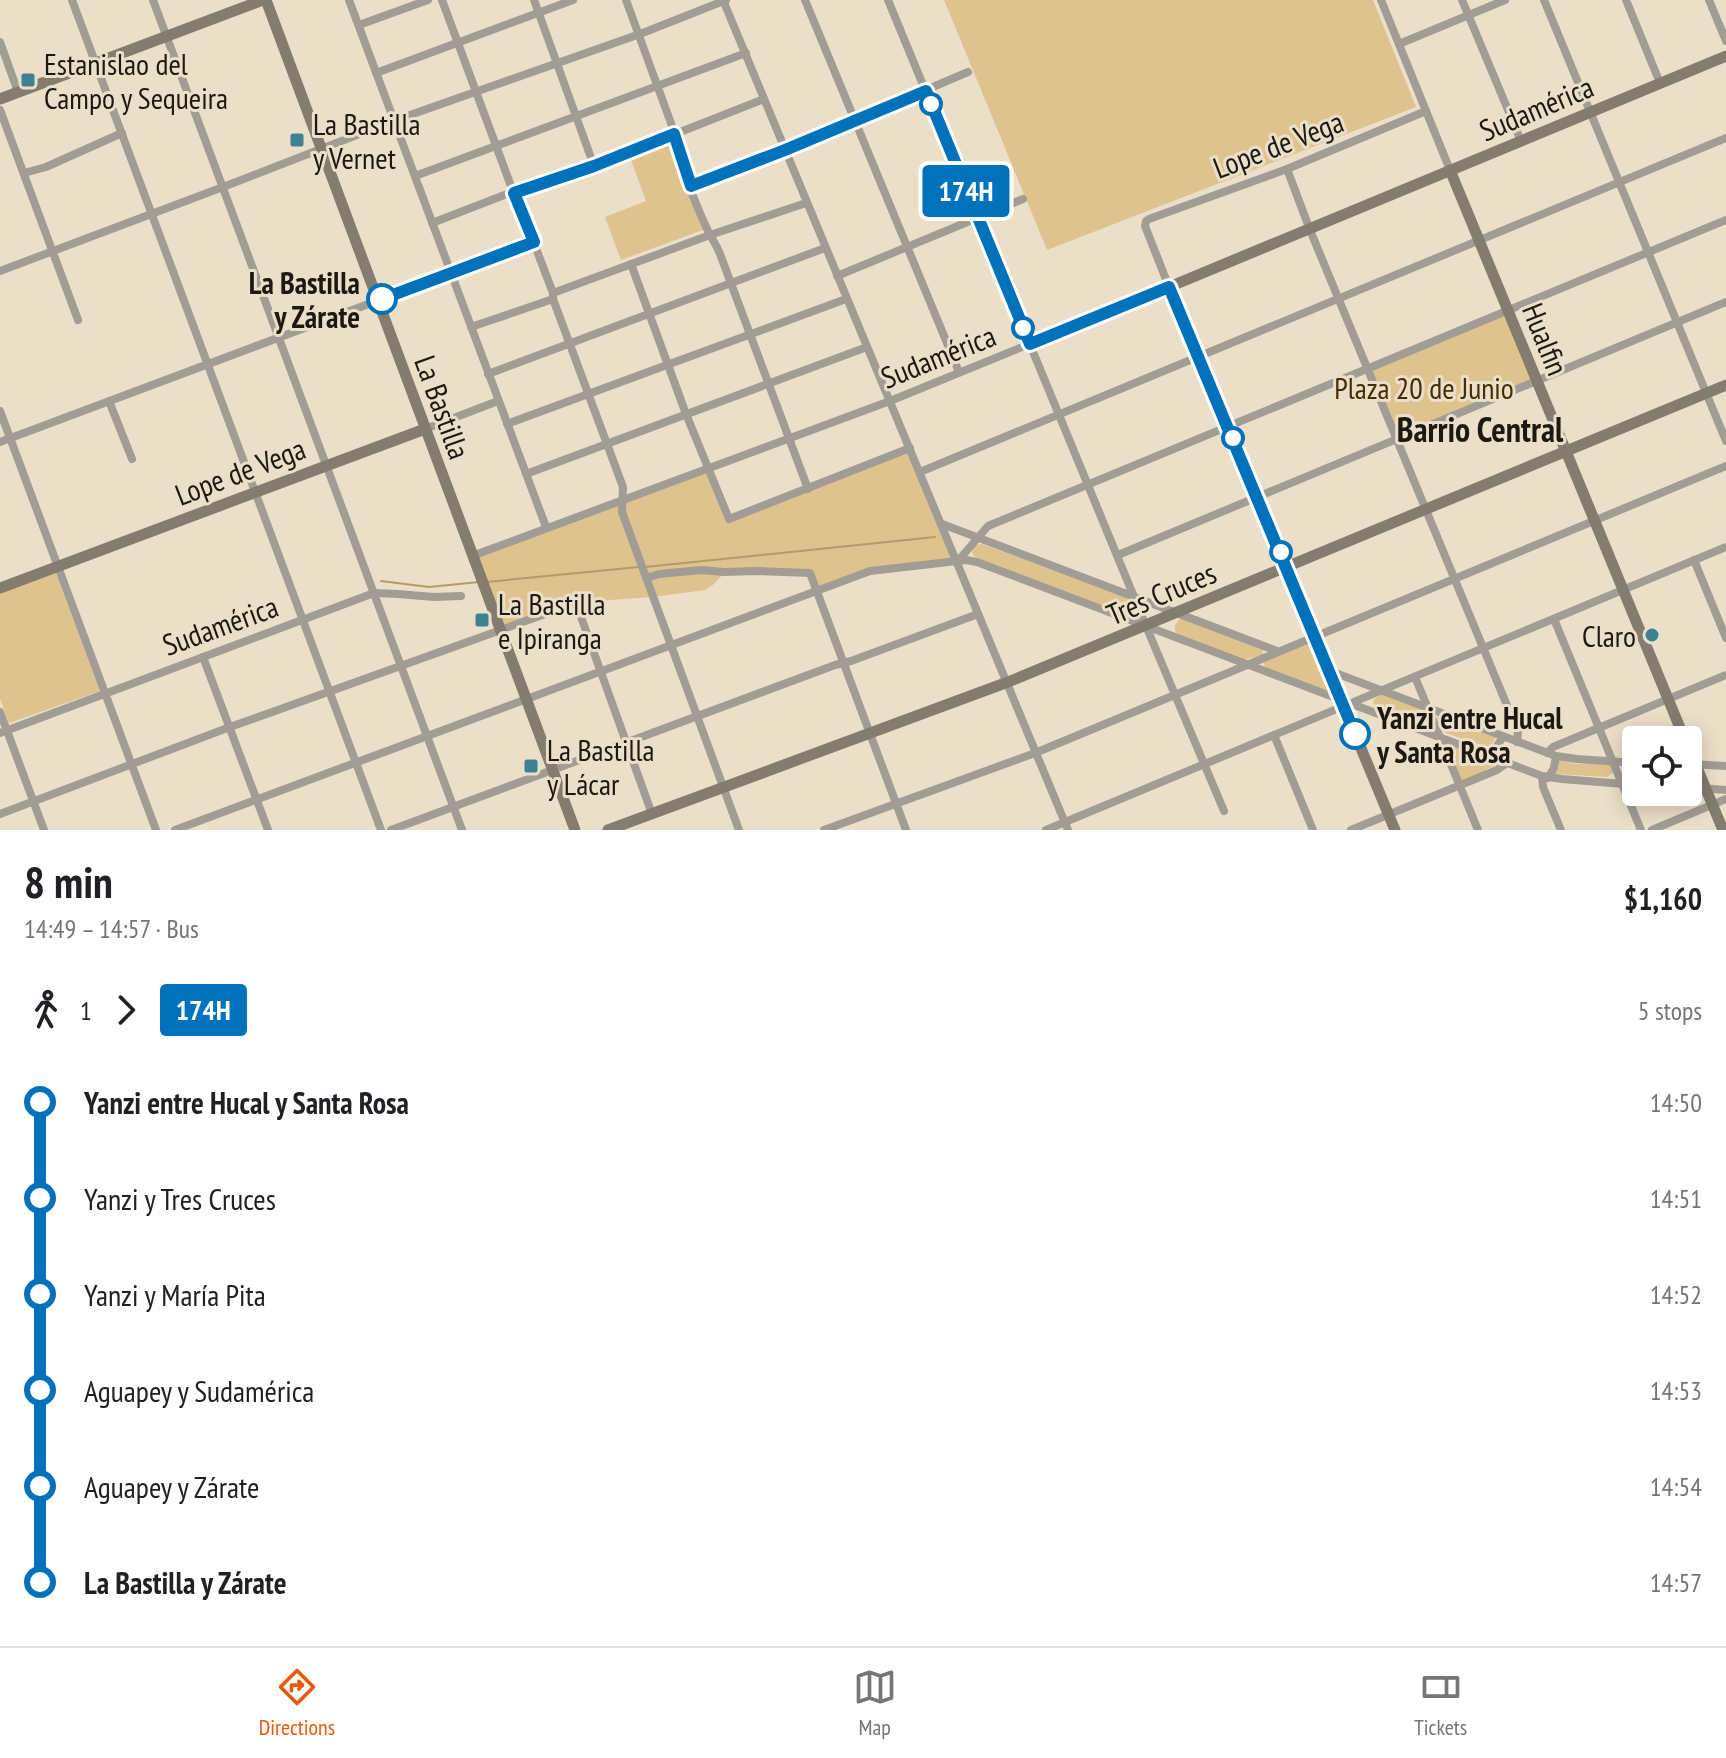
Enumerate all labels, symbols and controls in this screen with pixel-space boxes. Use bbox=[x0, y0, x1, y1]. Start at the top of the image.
place label: Estanislao del Campo y Sequeira bbox=[44, 44, 228, 117]
street label: Sudamérica bbox=[1473, 67, 1599, 149]
marker: Estanislao del Campo y Sequeira bbox=[19, 71, 37, 89]
unlabelled marker bbox=[920, 93, 942, 115]
street label: Lope de Vega bbox=[1207, 101, 1349, 187]
place label: La Bastilla y Vernet bbox=[313, 104, 420, 177]
marker: La Bastilla y Vernet bbox=[288, 131, 306, 149]
line badge: 174H bbox=[910, 165, 1022, 217]
text: 174H bbox=[938, 172, 994, 209]
place label: La Bastilla y Zárate bbox=[249, 263, 360, 336]
marker: La Bastilla y Zárate bbox=[367, 284, 397, 314]
street label: Hualfin bbox=[1514, 297, 1578, 381]
street label: Sudamérica bbox=[875, 315, 1001, 397]
unlabelled marker bbox=[1012, 317, 1034, 339]
street label: La Bastilla bbox=[406, 350, 480, 464]
park label: Plaza 20 de Junio bbox=[1334, 368, 1514, 407]
district label: Barrio Central bbox=[1397, 407, 1564, 451]
unlabelled marker bbox=[1222, 427, 1244, 449]
street label: Lope de Vega bbox=[169, 428, 311, 514]
unlabelled marker bbox=[1270, 541, 1292, 563]
street label: Tres Cruces bbox=[1100, 553, 1222, 633]
place label: La Bastilla e Ipiranga bbox=[498, 584, 605, 657]
street label: Sudamérica bbox=[157, 586, 283, 664]
marker: La Bastilla e Ipiranga bbox=[473, 611, 491, 629]
place label: Claro bbox=[1582, 616, 1636, 655]
marker: Claro bbox=[1643, 626, 1661, 644]
place label: Yanzi entre Hucal y Santa Rosa bbox=[1376, 698, 1563, 771]
marker: Yanzi entre Hucal y Santa Rosa bbox=[1340, 719, 1370, 749]
map controls bbox=[1622, 726, 1702, 806]
button: locate bbox=[1622, 726, 1702, 806]
place label: La Bastilla y Lácar bbox=[547, 730, 654, 803]
marker: La Bastilla y Lácar bbox=[522, 757, 540, 775]
text: 8 min bbox=[24, 853, 113, 910]
text: $1,160 bbox=[1624, 879, 1702, 918]
text: 14:49 – 14:57 · Bus bbox=[24, 912, 199, 945]
icon: walk bbox=[24, 988, 68, 1032]
icon: forward bbox=[104, 988, 148, 1032]
text: 174H bbox=[176, 991, 231, 1028]
text: 1 bbox=[80, 994, 92, 1027]
text: 5 stops bbox=[1638, 994, 1702, 1027]
text: Yanzi entre Hucal y Santa Rosa bbox=[84, 1083, 409, 1122]
text: 14:50 bbox=[1650, 1086, 1702, 1119]
text: Yanzi y Tres Cruces bbox=[84, 1179, 276, 1218]
text: 14:51 bbox=[1650, 1182, 1702, 1215]
text: Yanzi y María Pita bbox=[84, 1275, 266, 1314]
text: 14:52 bbox=[1650, 1278, 1702, 1311]
text: Aguapey y Sudamérica bbox=[84, 1371, 314, 1410]
text: 14:53 bbox=[1650, 1374, 1702, 1407]
text: Aguapey y Zárate bbox=[84, 1467, 259, 1506]
text: 14:54 bbox=[1650, 1470, 1702, 1503]
text: La Bastilla y Zárate bbox=[84, 1563, 286, 1602]
text: 14:57 bbox=[1650, 1566, 1702, 1599]
tab: Directions bbox=[259, 1665, 335, 1741]
tab: Map bbox=[853, 1665, 897, 1741]
tab: Tickets bbox=[1414, 1665, 1467, 1741]

